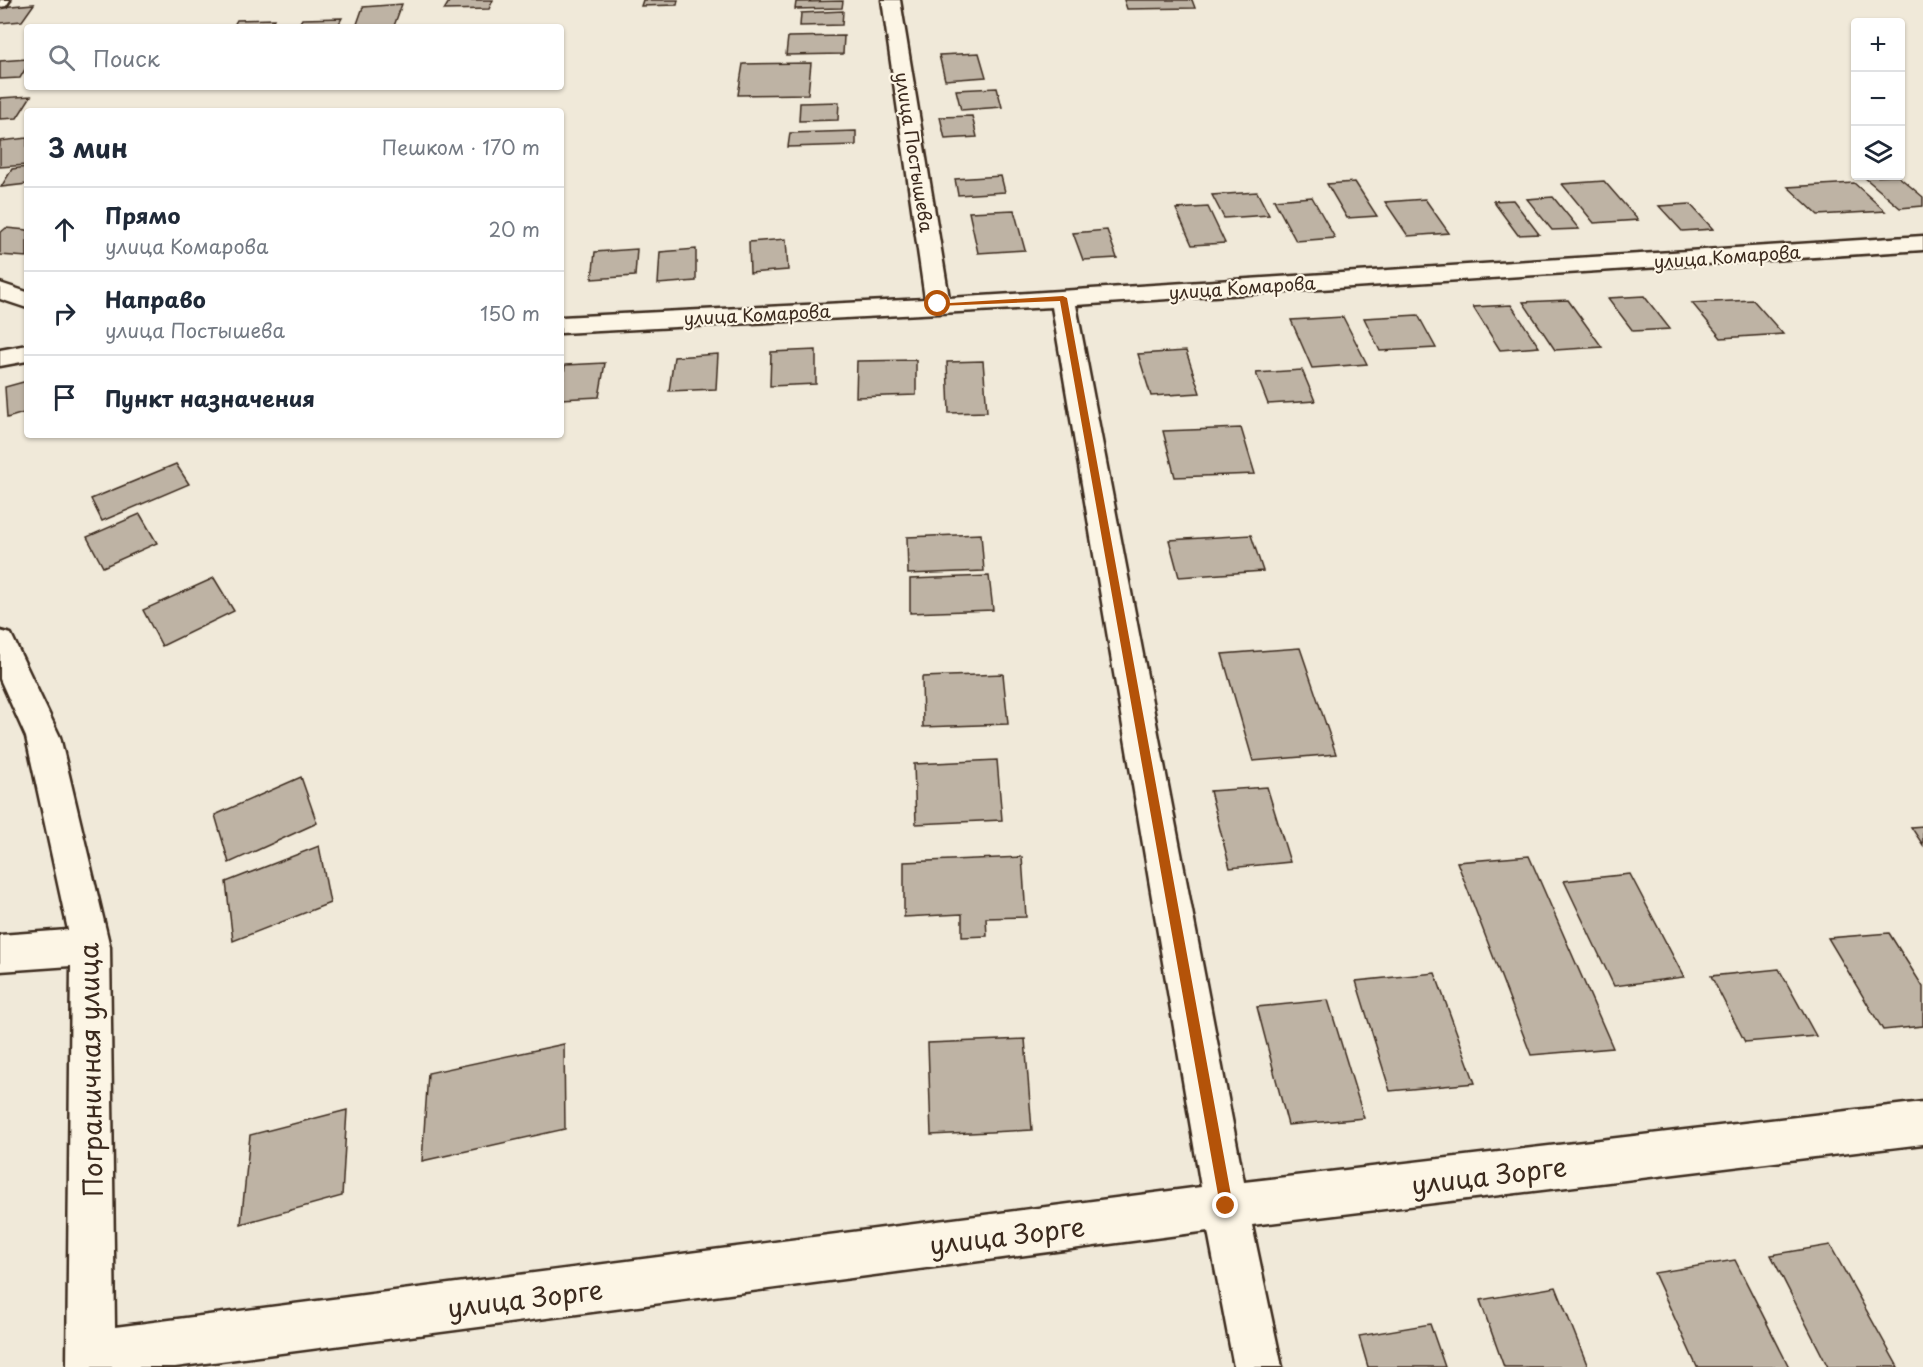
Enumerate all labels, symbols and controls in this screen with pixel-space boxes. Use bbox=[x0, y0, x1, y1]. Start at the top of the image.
map controls bbox=[1851, 18, 1905, 180]
button: + bbox=[1851, 18, 1905, 72]
search box bbox=[24, 24, 564, 90]
icon: search bbox=[45, 41, 78, 74]
text: Поиск bbox=[93, 41, 160, 74]
street label: улица Постышева bbox=[889, 70, 941, 235]
button: − bbox=[1851, 72, 1905, 126]
button: layers bbox=[1851, 126, 1905, 180]
text: 3 мин bbox=[48, 128, 128, 167]
text: Пешком · 170 m bbox=[382, 132, 540, 162]
text: Прямо bbox=[105, 198, 180, 231]
icon: ahead bbox=[48, 213, 81, 246]
text: 20 m bbox=[488, 214, 540, 244]
text: улица Комарова bbox=[105, 231, 268, 261]
street label: улица Комарова bbox=[1653, 237, 1802, 275]
street label: улица Комарова bbox=[1168, 268, 1317, 306]
text: Направо bbox=[105, 282, 206, 315]
route start bbox=[924, 290, 950, 316]
icon: right bbox=[48, 297, 81, 330]
street label: улица Комарова bbox=[683, 297, 832, 331]
text: 150 m bbox=[480, 298, 540, 328]
text: улица Постышева bbox=[105, 315, 285, 345]
icon: arrive bbox=[48, 381, 81, 414]
text: Пункт назначения bbox=[105, 381, 315, 414]
street label: Пограничная улица bbox=[68, 942, 112, 1198]
street label: улица Зорге bbox=[1409, 1146, 1569, 1204]
route end bbox=[1212, 1192, 1238, 1218]
street label: улица Зорге bbox=[927, 1206, 1087, 1264]
street label: улица Зорге bbox=[445, 1269, 605, 1327]

